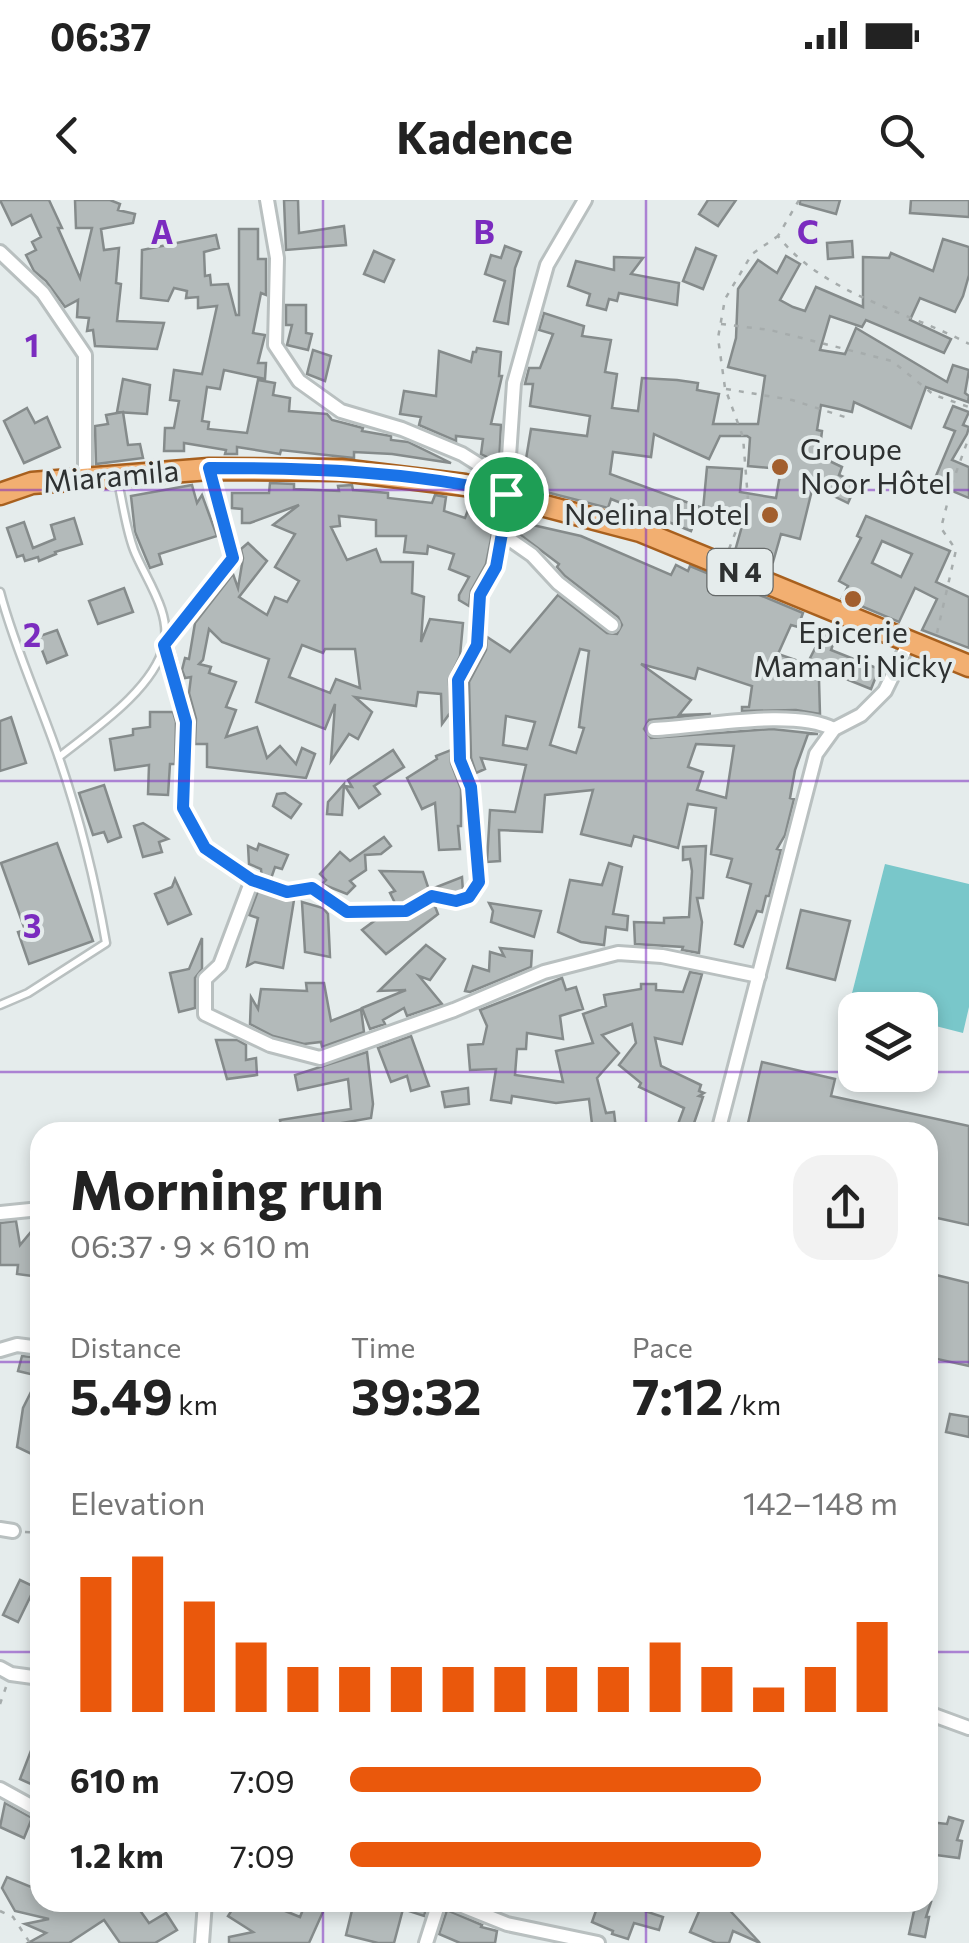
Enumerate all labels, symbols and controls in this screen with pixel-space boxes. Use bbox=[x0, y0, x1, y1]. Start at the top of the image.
text: 06:37 bbox=[50, 12, 151, 59]
icon: back bbox=[40, 108, 95, 163]
text: Kadence bbox=[396, 108, 573, 163]
icon: search bbox=[874, 108, 929, 163]
text: A bbox=[151, 211, 174, 251]
text: B bbox=[473, 211, 495, 251]
text: C bbox=[797, 211, 819, 251]
text: 1 bbox=[25, 324, 39, 364]
place label: Groupe Noor Hôtel bbox=[800, 429, 952, 500]
street label: Miaramila bbox=[41, 450, 180, 499]
pin bbox=[464, 452, 549, 537]
marker: Groupe Noor Hôtel bbox=[769, 456, 791, 478]
icon: arrive bbox=[479, 467, 534, 522]
place label: Noelina Hotel bbox=[564, 494, 750, 531]
marker: Noelina Hotel bbox=[759, 504, 781, 526]
road number: N 4 bbox=[708, 549, 772, 595]
marker: Epicerie Maman'i Nicky bbox=[842, 588, 864, 610]
place label: Epicerie Maman'i Nicky bbox=[753, 612, 953, 683]
text: 2 bbox=[23, 614, 41, 654]
text: 3 bbox=[23, 905, 41, 945]
map controls bbox=[838, 992, 938, 1092]
button: layers bbox=[838, 992, 938, 1092]
text: Morning run bbox=[70, 1154, 384, 1221]
button: share bbox=[793, 1155, 898, 1260]
text: 06:37 · 9 × 610 m bbox=[70, 1225, 311, 1265]
text: Distance bbox=[70, 1330, 181, 1364]
text: Time bbox=[351, 1330, 415, 1364]
text: Pace bbox=[632, 1330, 693, 1364]
text: 5.49 bbox=[70, 1364, 173, 1425]
text: 39:32 bbox=[351, 1364, 481, 1425]
text: 7:12 bbox=[632, 1364, 724, 1425]
text: km bbox=[173, 1387, 218, 1421]
text: /km bbox=[724, 1387, 781, 1421]
text: Elevation bbox=[70, 1482, 205, 1522]
text: 142–148 m bbox=[743, 1482, 898, 1522]
text: 610 m bbox=[70, 1760, 160, 1800]
text: 7:09 bbox=[230, 1760, 295, 1800]
text: 1.2 km bbox=[70, 1835, 164, 1875]
text: 7:09 bbox=[230, 1835, 295, 1875]

